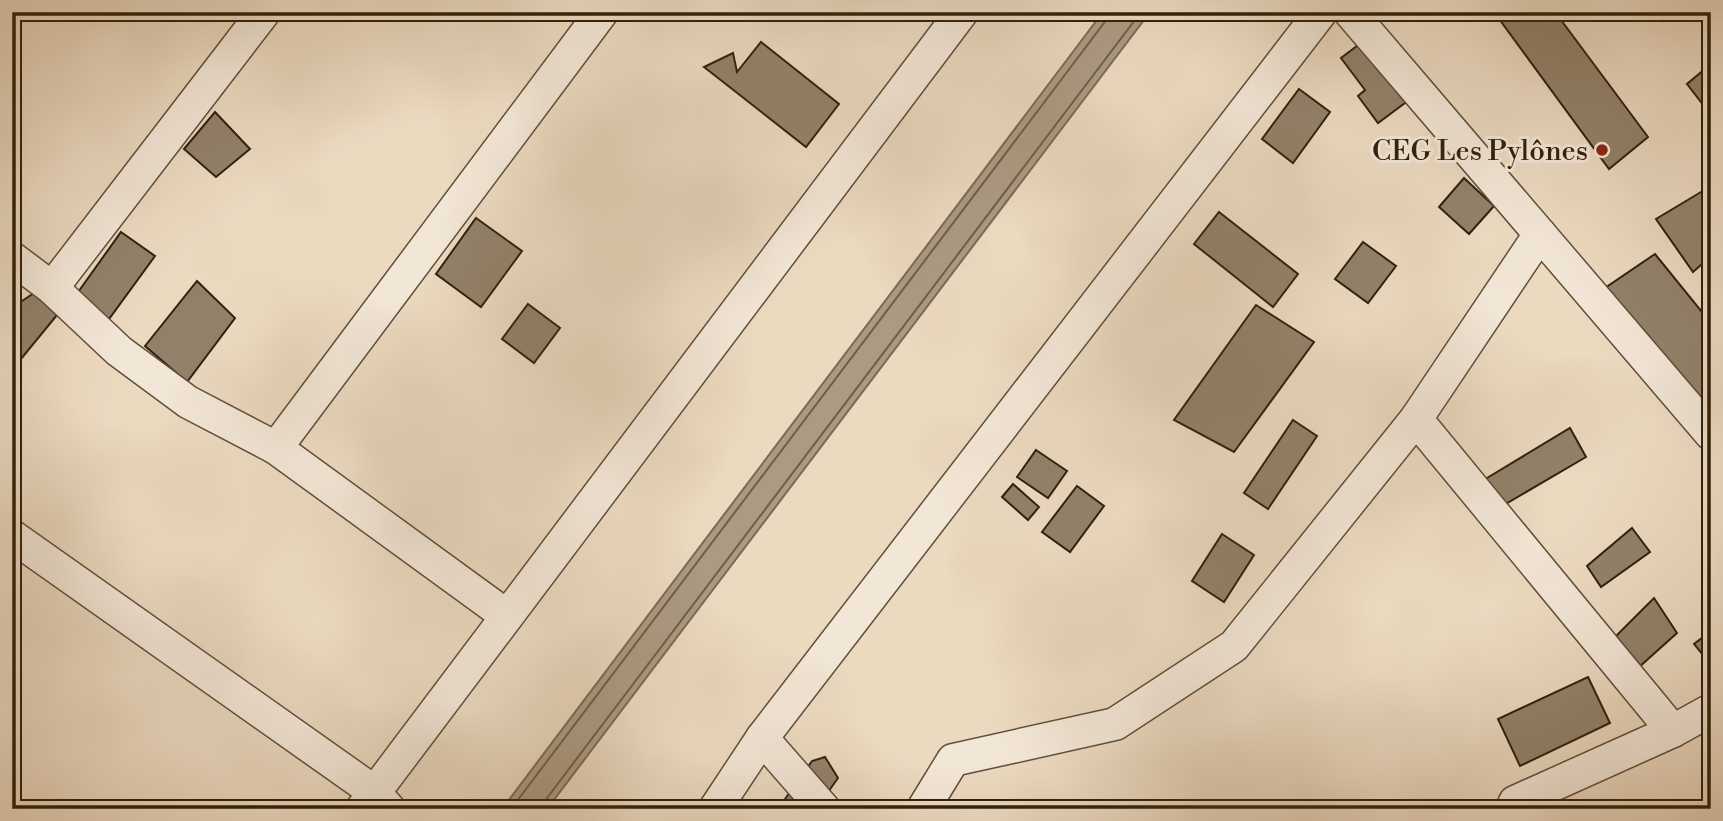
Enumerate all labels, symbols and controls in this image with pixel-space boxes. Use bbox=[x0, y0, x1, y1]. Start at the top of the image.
place label: CEG Les Pylônes bbox=[1372, 134, 1588, 169]
marker: CEG Les Pylônes bbox=[1594, 142, 1610, 158]

